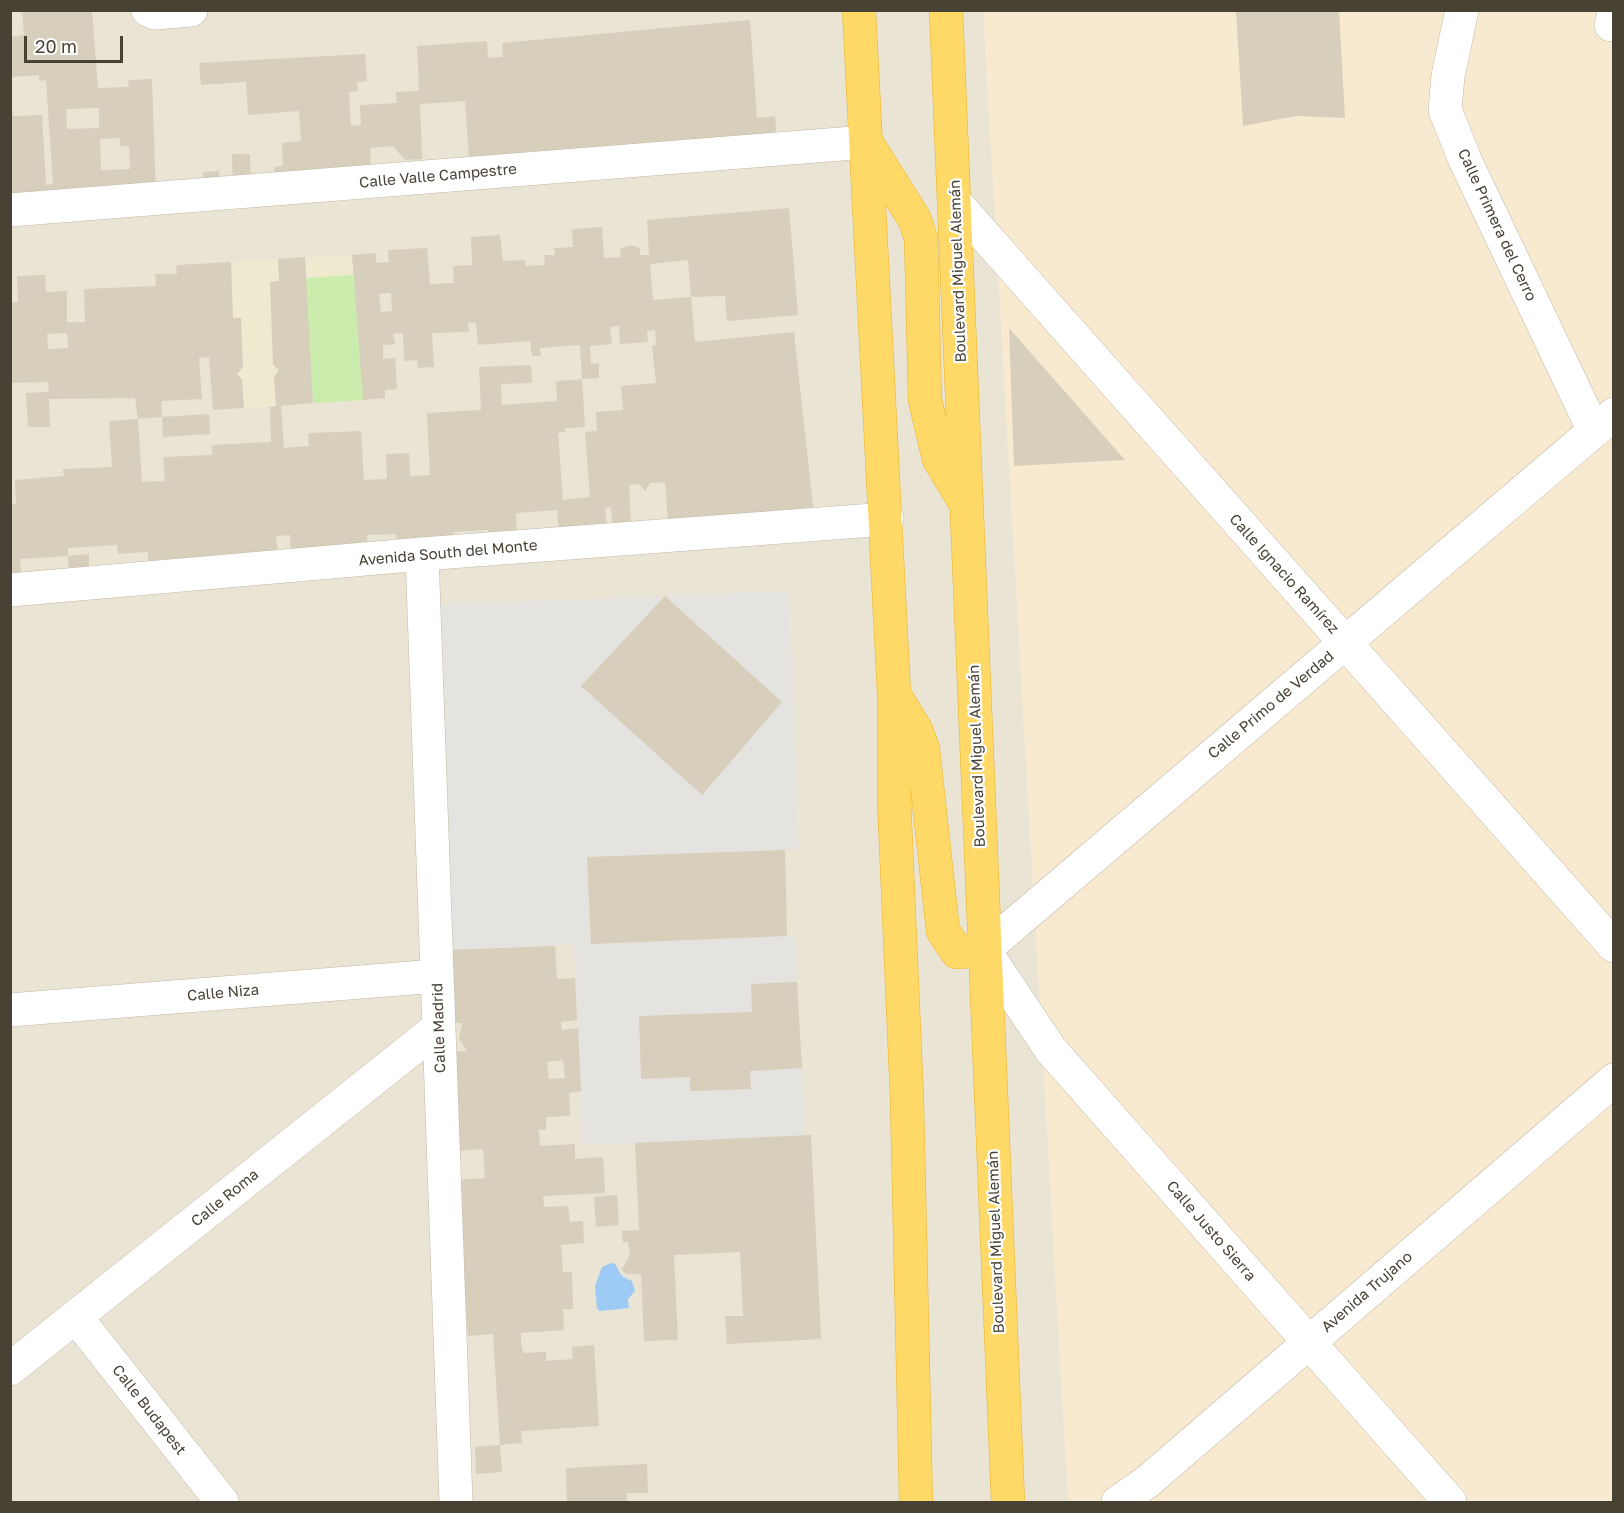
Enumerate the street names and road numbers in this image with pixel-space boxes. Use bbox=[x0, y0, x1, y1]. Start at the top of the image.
street label: Calle Primera del Cerro bbox=[1454, 146, 1540, 304]
street label: Calle Valle Campestre bbox=[358, 160, 518, 192]
street label: Boulevard Miguel Alemán bbox=[946, 179, 970, 363]
street label: Calle Ignacio Ramírez bbox=[1225, 510, 1343, 638]
street label: Avenida South del Monte bbox=[358, 536, 538, 570]
street label: Calle Primo de Verdad bbox=[1205, 647, 1337, 763]
street label: Boulevard Miguel Alemán bbox=[965, 664, 989, 848]
street label: Calle Niza bbox=[186, 981, 260, 1005]
street label: Calle Madrid bbox=[428, 983, 450, 1073]
street label: Boulevard Miguel Alemán bbox=[984, 1150, 1008, 1334]
street label: Calle Roma bbox=[188, 1165, 262, 1231]
street label: Calle Justo Sierra bbox=[1163, 1177, 1259, 1285]
street label: Avenida Trujano bbox=[1318, 1248, 1416, 1336]
street label: Calle Budapest bbox=[108, 1361, 190, 1459]

